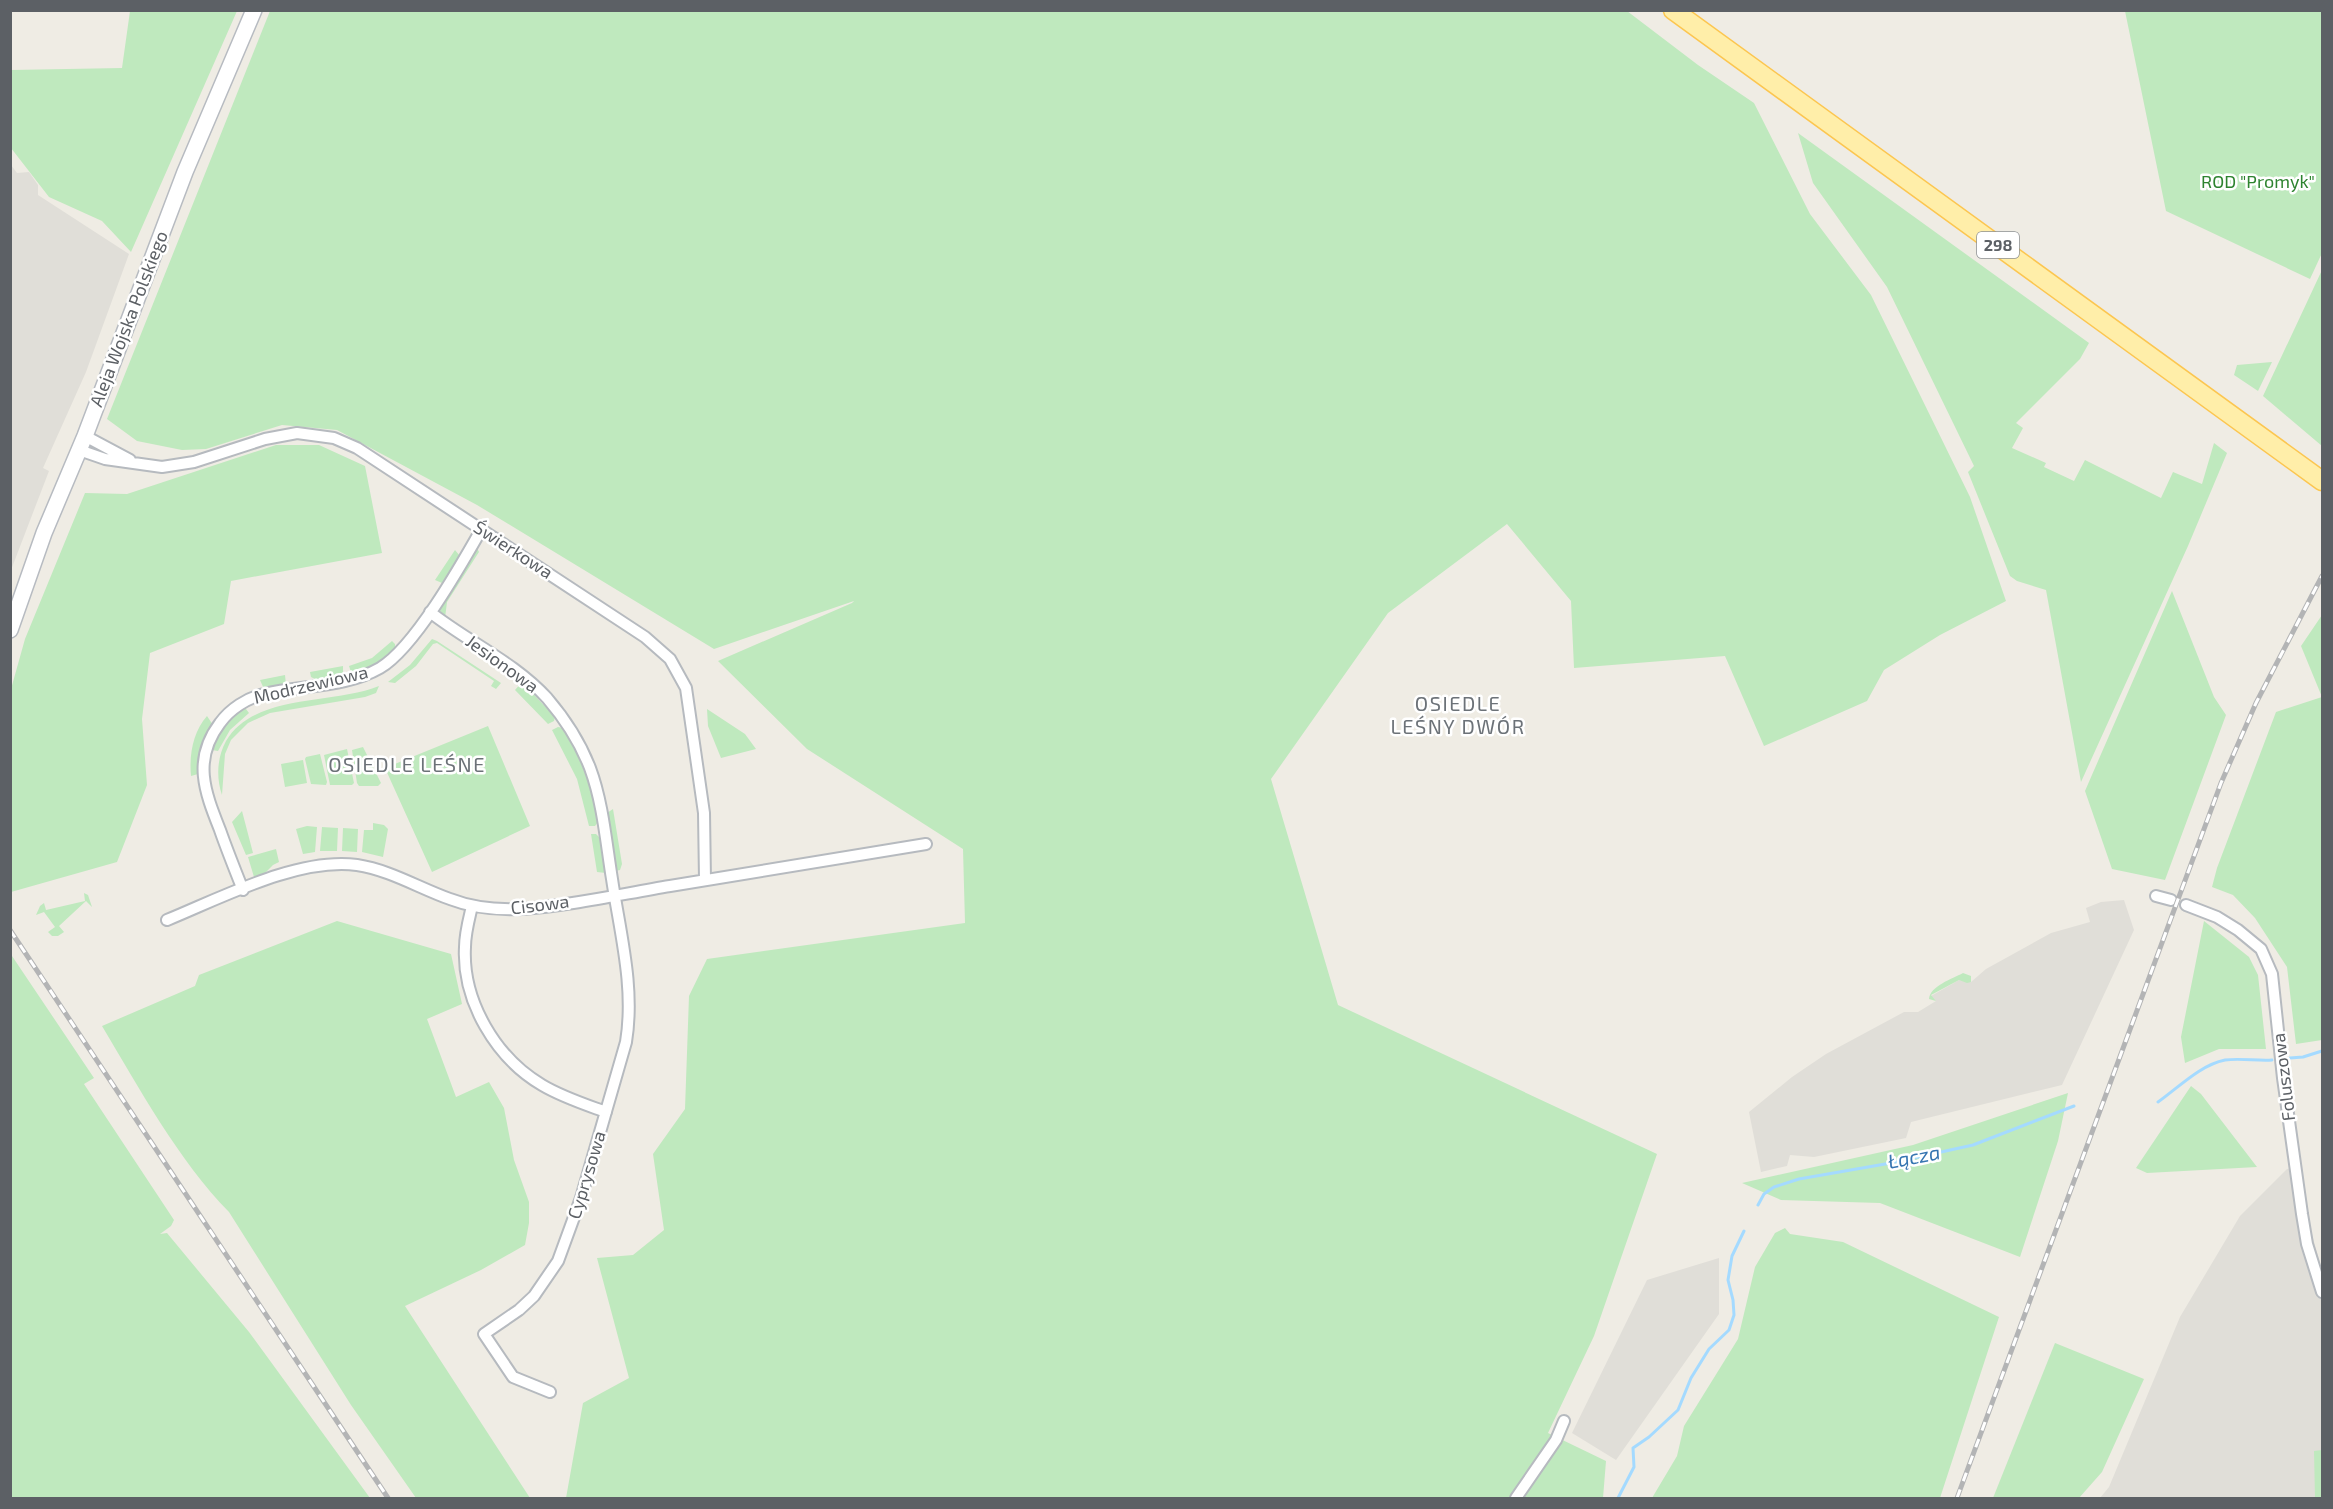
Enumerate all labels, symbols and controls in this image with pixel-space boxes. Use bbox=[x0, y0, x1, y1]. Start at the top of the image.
park label: ROD "Promyk" bbox=[2201, 170, 2315, 192]
street label: Aleja Wojska Polskiego bbox=[84, 228, 172, 410]
road number: 298 bbox=[1977, 232, 2019, 258]
street label: Świerkowa bbox=[470, 515, 557, 583]
street label: Jesionowa bbox=[462, 629, 543, 697]
street label: Modrzewiowa bbox=[252, 660, 370, 708]
district label: OSIEDLE LEŚNY DWÓR bbox=[1390, 691, 1526, 738]
district label: OSIEDLE LEŚNE bbox=[328, 752, 486, 776]
street label: Cisowa bbox=[509, 890, 570, 919]
street label: Foluszowa bbox=[2267, 1032, 2299, 1122]
street label: Cyprysowa bbox=[562, 1128, 610, 1221]
water label: Łącza bbox=[1886, 1139, 1942, 1173]

